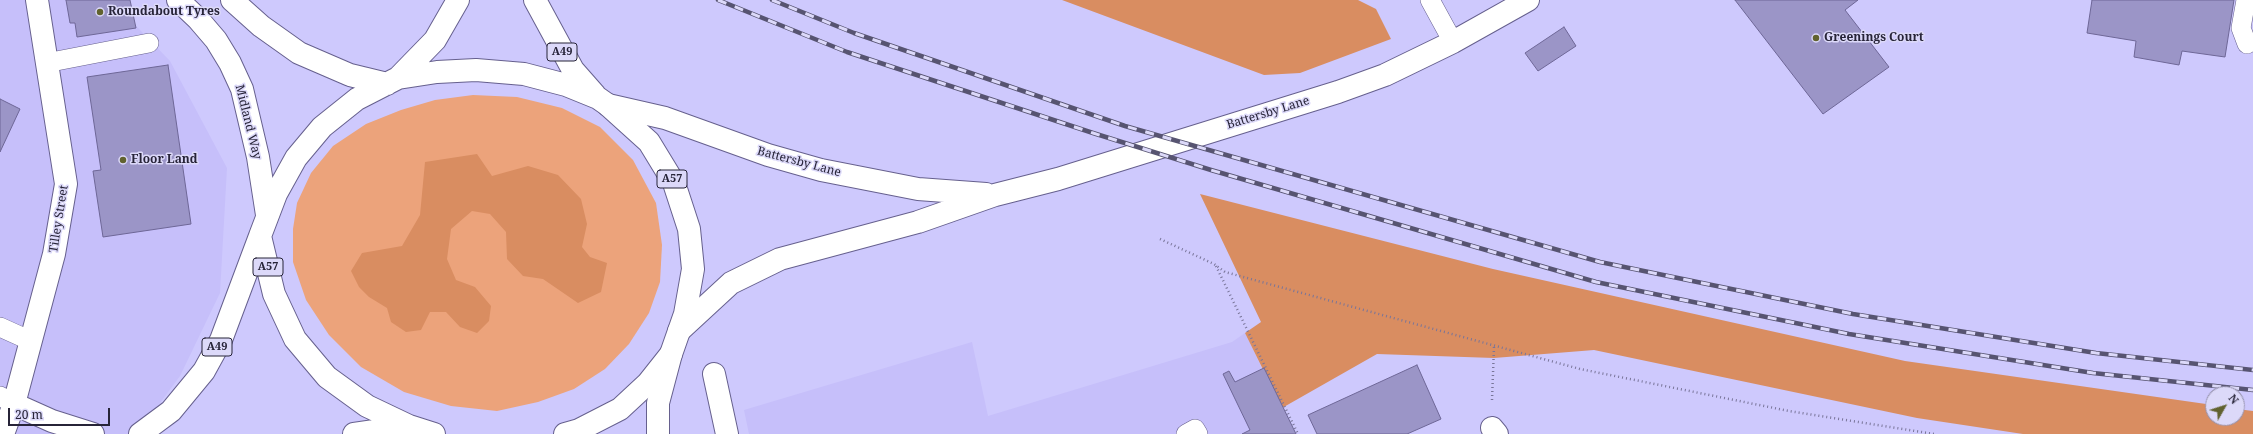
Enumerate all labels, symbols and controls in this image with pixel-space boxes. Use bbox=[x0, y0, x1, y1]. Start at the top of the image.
place label: Roundabout Tyres bbox=[108, 5, 220, 19]
marker: Roundabout Tyres bbox=[95, 7, 105, 17]
place label: Greenings Court bbox=[1824, 31, 1924, 45]
marker: Greenings Court bbox=[1811, 33, 1821, 43]
road number: A49 bbox=[547, 43, 577, 61]
street label: Midland Way bbox=[232, 83, 264, 161]
street label: Battersby Lane bbox=[1225, 94, 1311, 132]
street label: Battersby Lane bbox=[756, 144, 842, 180]
place label: Floor Land bbox=[131, 153, 198, 167]
marker: Floor Land bbox=[118, 155, 128, 165]
road number: A57 bbox=[657, 170, 687, 188]
street label: Tilley Street bbox=[47, 184, 71, 254]
road number: A57 bbox=[253, 258, 283, 276]
road number: A49 bbox=[202, 338, 232, 356]
north arrow bbox=[2205, 386, 2245, 426]
text: N bbox=[2225, 391, 2242, 407]
scale bar bbox=[10, 400, 112, 426]
text: 20 m bbox=[15, 406, 43, 423]

